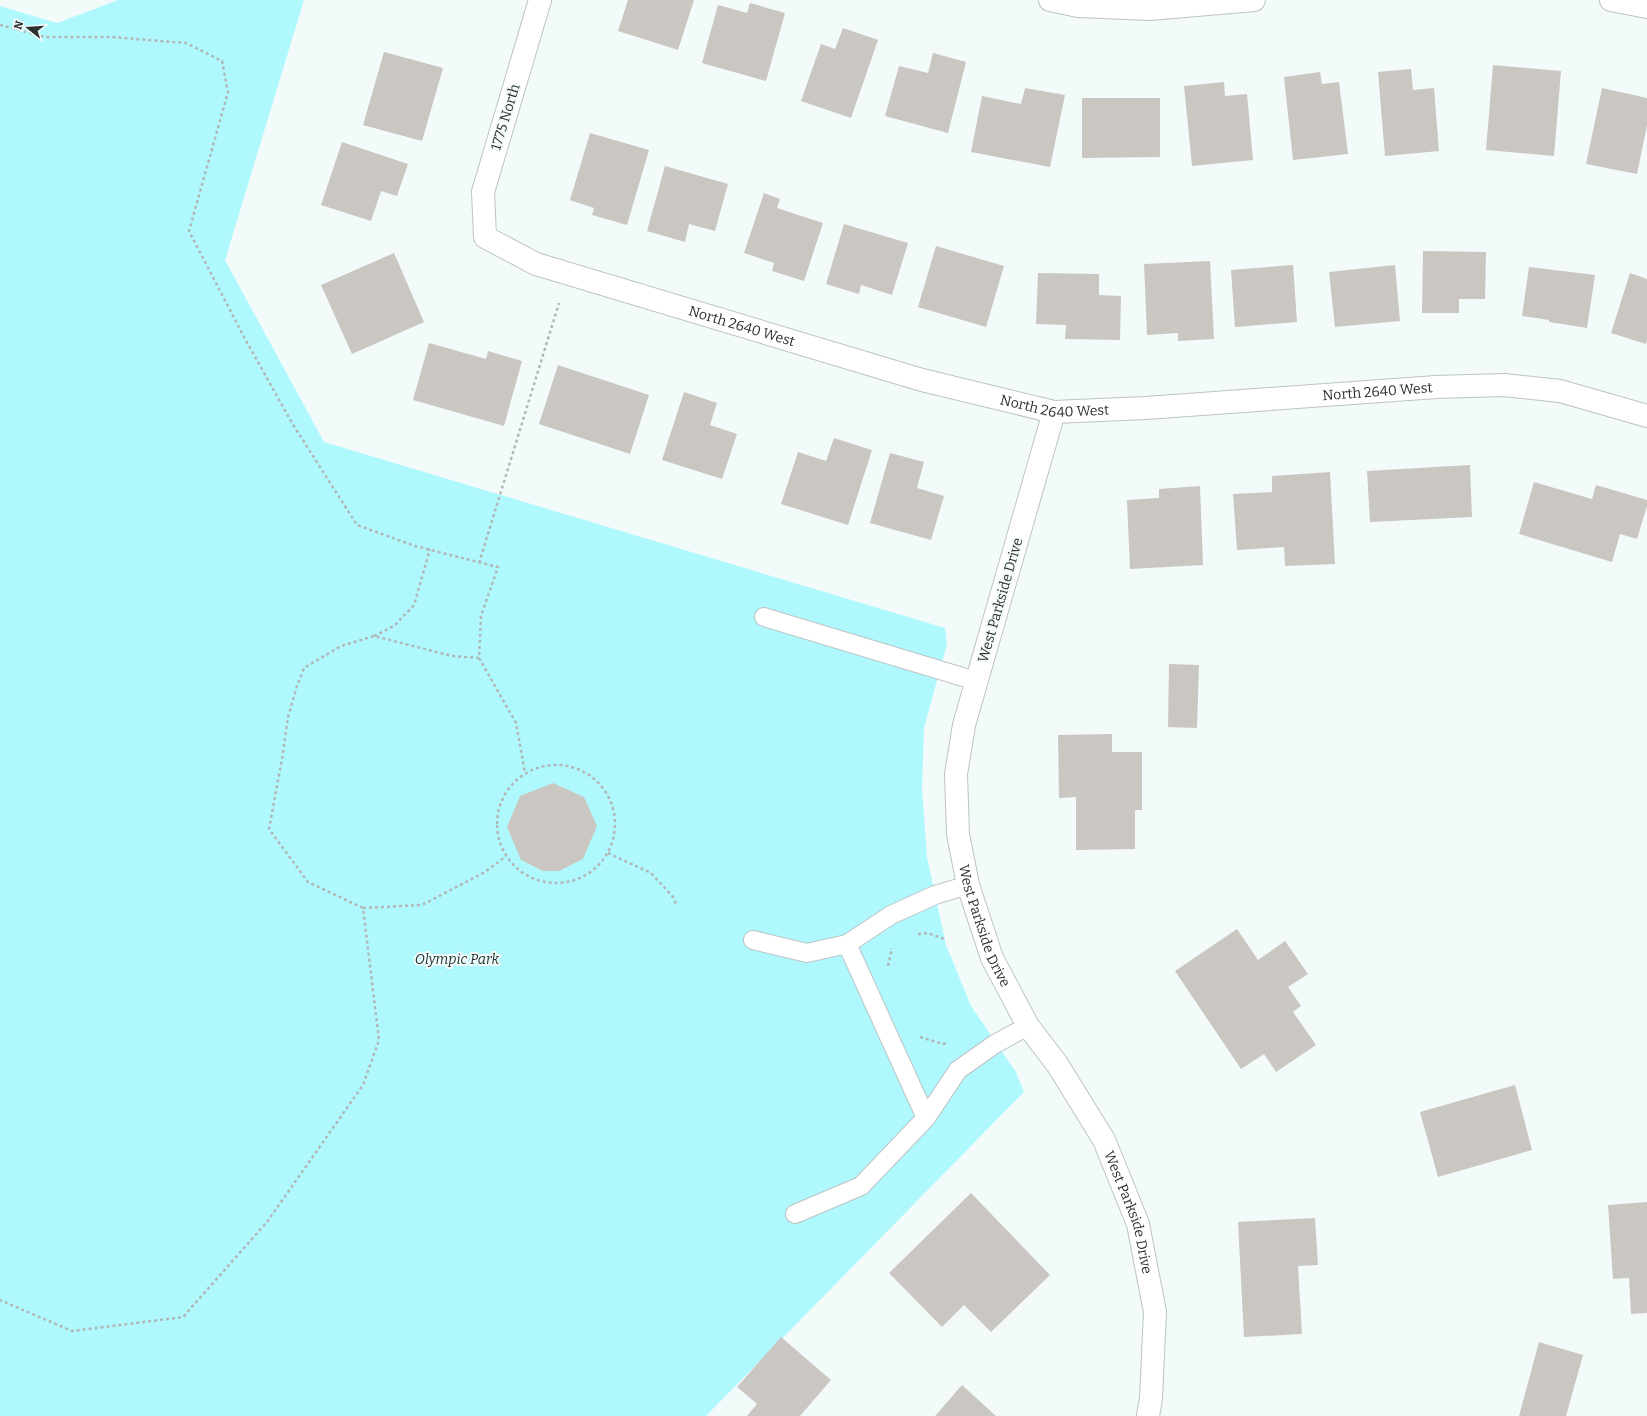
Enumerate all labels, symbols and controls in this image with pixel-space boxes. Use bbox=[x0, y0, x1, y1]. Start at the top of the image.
north arrow bbox=[8, 8, 48, 48]
text: N bbox=[11, 19, 27, 31]
street label: 1775 North bbox=[487, 82, 524, 152]
street label: North 2640 West bbox=[686, 302, 797, 350]
street label: North 2640 West bbox=[1322, 379, 1433, 404]
street label: North 2640 West bbox=[998, 391, 1110, 421]
street label: West Parkside Drive bbox=[975, 536, 1026, 664]
street label: West Parkside Drive bbox=[955, 863, 1014, 990]
park label: Olympic Park bbox=[415, 951, 500, 968]
street label: West Parkside Drive bbox=[1100, 1148, 1155, 1275]

